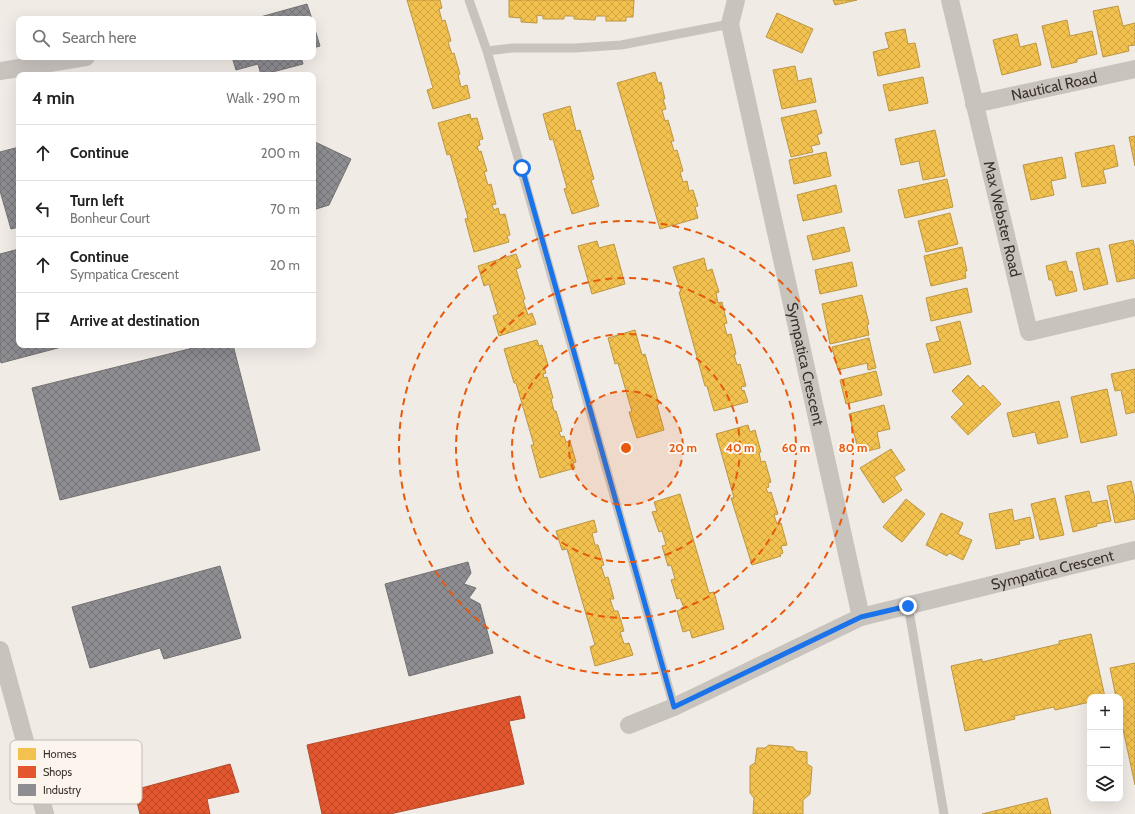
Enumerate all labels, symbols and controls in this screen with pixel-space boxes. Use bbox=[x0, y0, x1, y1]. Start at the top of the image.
search box bbox=[16, 16, 316, 60]
icon: search bbox=[30, 27, 52, 49]
text: Search here bbox=[62, 29, 137, 47]
street label: Nautical Road bbox=[1010, 69, 1099, 105]
text: 4 min bbox=[32, 88, 75, 108]
text: Walk · 290 m bbox=[227, 90, 300, 106]
icon: ahead bbox=[32, 142, 54, 164]
text: Continue bbox=[70, 144, 129, 162]
text: 200 m bbox=[261, 145, 300, 161]
route start bbox=[513, 159, 531, 177]
street label: Max Webster Road bbox=[980, 159, 1025, 279]
text: Turn left bbox=[70, 192, 124, 210]
icon: left bbox=[32, 198, 54, 220]
text: 70 m bbox=[270, 201, 300, 217]
text: Bonheur Court bbox=[70, 210, 150, 226]
text: Continue bbox=[70, 248, 129, 266]
icon: ahead bbox=[32, 254, 54, 276]
text: 20 m bbox=[270, 257, 300, 273]
text: Sympatica Crescent bbox=[70, 266, 179, 282]
street label: Sympatica Crescent bbox=[783, 301, 827, 427]
icon: arrive bbox=[32, 310, 54, 332]
text: Arrive at destination bbox=[70, 312, 200, 330]
text: 20 m bbox=[669, 440, 697, 455]
text: 40 m bbox=[725, 440, 755, 455]
text: 60 m bbox=[782, 440, 810, 455]
text: 80 m bbox=[839, 440, 867, 455]
centre of rings bbox=[619, 441, 633, 455]
street label: Sympatica Crescent bbox=[989, 547, 1116, 594]
route end bbox=[899, 597, 917, 615]
map controls bbox=[1087, 694, 1123, 802]
button: + bbox=[1087, 694, 1123, 730]
button: − bbox=[1087, 730, 1123, 766]
legend bbox=[10, 740, 142, 804]
text: Homes bbox=[43, 747, 77, 761]
text: Shops bbox=[43, 765, 72, 779]
button: layers bbox=[1087, 766, 1123, 802]
text: Industry bbox=[43, 783, 81, 797]

